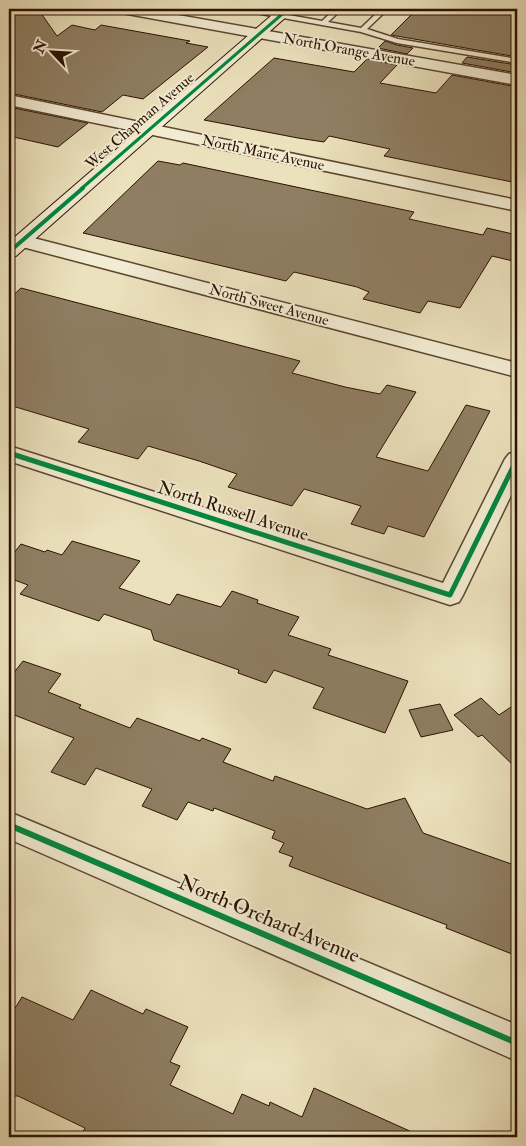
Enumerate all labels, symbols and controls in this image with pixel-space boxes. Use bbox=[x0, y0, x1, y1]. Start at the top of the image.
north arrow bbox=[28, 28, 78, 78]
street label: North Orange Avenue bbox=[282, 29, 416, 71]
text: N bbox=[30, 37, 51, 57]
street label: West Chapman Avenue bbox=[81, 69, 199, 175]
street label: North Marie Avenue bbox=[200, 131, 326, 175]
street label: North Sweet Avenue bbox=[207, 280, 331, 330]
street label: North Russell Avenue bbox=[155, 476, 312, 546]
street label: North Orchard Avenue bbox=[174, 869, 364, 970]

